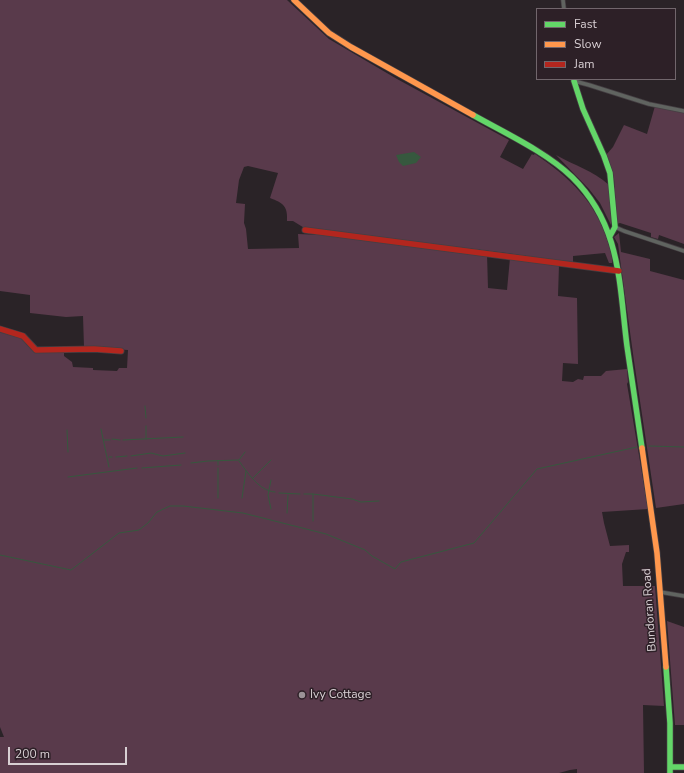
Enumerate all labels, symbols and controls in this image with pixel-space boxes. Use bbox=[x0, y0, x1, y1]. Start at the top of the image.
legend bbox=[536, 8, 676, 80]
text: Fast bbox=[574, 16, 597, 32]
text: Slow bbox=[574, 36, 602, 52]
text: Jam bbox=[574, 56, 595, 72]
street label: Bundoran Road bbox=[640, 568, 660, 652]
place label: Ivy Cottage bbox=[310, 688, 371, 702]
marker: Ivy Cottage bbox=[297, 690, 307, 700]
scale bar bbox=[10, 739, 129, 765]
text: 200 m bbox=[15, 746, 50, 762]

